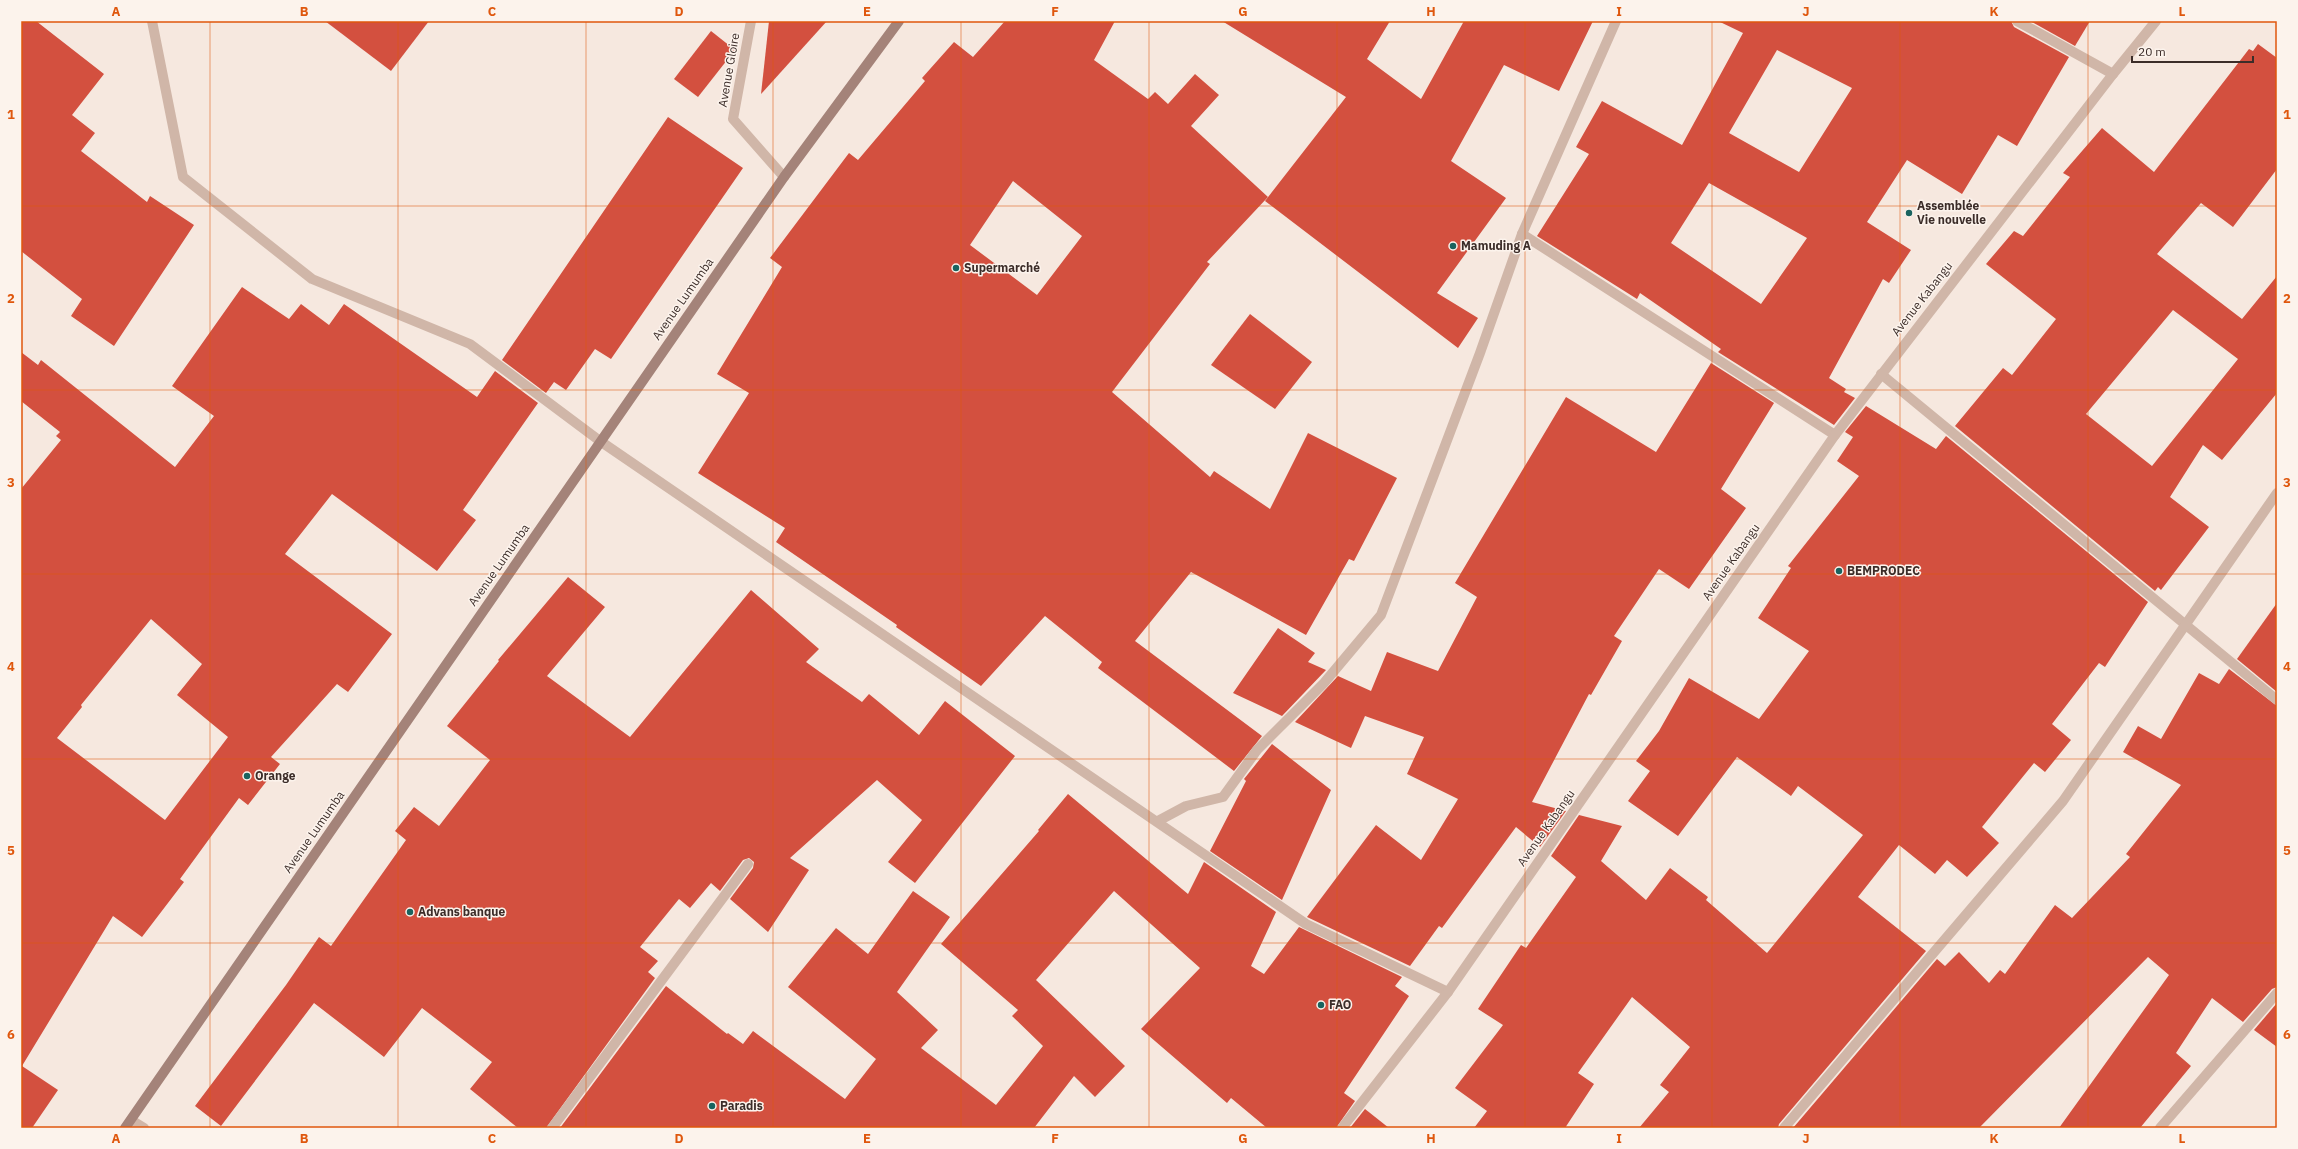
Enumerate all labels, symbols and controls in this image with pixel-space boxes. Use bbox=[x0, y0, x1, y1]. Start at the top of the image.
text: A bbox=[112, 3, 121, 20]
text: B bbox=[300, 3, 309, 20]
text: C bbox=[488, 3, 497, 20]
text: D bbox=[674, 3, 684, 20]
text: E bbox=[863, 3, 871, 20]
text: F bbox=[1051, 3, 1059, 20]
text: G bbox=[1238, 3, 1248, 20]
text: H bbox=[1426, 3, 1436, 20]
text: I bbox=[1616, 3, 1622, 20]
text: J bbox=[1802, 3, 1810, 20]
text: K bbox=[1989, 3, 1999, 20]
text: L bbox=[2179, 3, 2186, 20]
street label: Avenue Gloire bbox=[715, 31, 742, 108]
scale bar bbox=[2132, 38, 2253, 64]
text: 20 m bbox=[2138, 44, 2166, 59]
text: 1 bbox=[7, 106, 15, 123]
text: 1 bbox=[2283, 106, 2291, 123]
place label: Assemblée Vie nouvelle bbox=[1917, 198, 1986, 227]
marker: Assemblée Vie nouvelle bbox=[1904, 208, 1914, 218]
place label: Mamuding A bbox=[1461, 238, 1531, 253]
marker: Mamuding A bbox=[1448, 241, 1458, 251]
street label: Avenue Lumumba bbox=[649, 254, 717, 343]
street label: Avenue Kabangu bbox=[1888, 259, 1955, 339]
place label: Supermarché bbox=[964, 260, 1040, 275]
marker: Supermarché bbox=[951, 263, 961, 273]
text: 2 bbox=[7, 290, 15, 307]
text: 2 bbox=[2283, 290, 2291, 307]
text: 3 bbox=[7, 474, 15, 491]
text: 3 bbox=[2283, 474, 2291, 491]
street label: Avenue Lumumba bbox=[465, 520, 533, 609]
street label: Avenue Kabangu bbox=[1699, 521, 1763, 603]
place label: BEMPRODEC bbox=[1847, 563, 1920, 578]
marker: BEMPRODEC bbox=[1834, 566, 1844, 576]
text: 4 bbox=[7, 658, 15, 675]
text: 4 bbox=[2283, 658, 2291, 675]
place label: Orange bbox=[255, 768, 296, 783]
marker: Orange bbox=[242, 771, 252, 781]
street label: Avenue Lumumba bbox=[280, 787, 348, 876]
street label: Avenue Kabangu bbox=[1514, 787, 1578, 869]
text: 5 bbox=[7, 842, 15, 859]
text: 5 bbox=[2283, 842, 2291, 859]
place label: Advans banque bbox=[418, 904, 505, 919]
marker: Advans banque bbox=[405, 907, 415, 917]
place label: FAO bbox=[1329, 997, 1351, 1012]
marker: FAO bbox=[1316, 1000, 1326, 1010]
text: 6 bbox=[7, 1026, 15, 1043]
text: 6 bbox=[2283, 1026, 2291, 1043]
place label: Paradis bbox=[720, 1098, 763, 1113]
marker: Paradis bbox=[707, 1101, 717, 1111]
text: A bbox=[112, 1130, 121, 1147]
text: B bbox=[300, 1130, 309, 1147]
text: C bbox=[488, 1130, 497, 1147]
text: D bbox=[674, 1130, 684, 1147]
text: E bbox=[863, 1130, 871, 1147]
text: F bbox=[1051, 1130, 1059, 1147]
text: G bbox=[1238, 1130, 1248, 1147]
text: H bbox=[1426, 1130, 1436, 1147]
text: I bbox=[1616, 1130, 1622, 1147]
text: J bbox=[1802, 1130, 1810, 1147]
text: K bbox=[1989, 1130, 1999, 1147]
text: L bbox=[2179, 1130, 2186, 1147]

